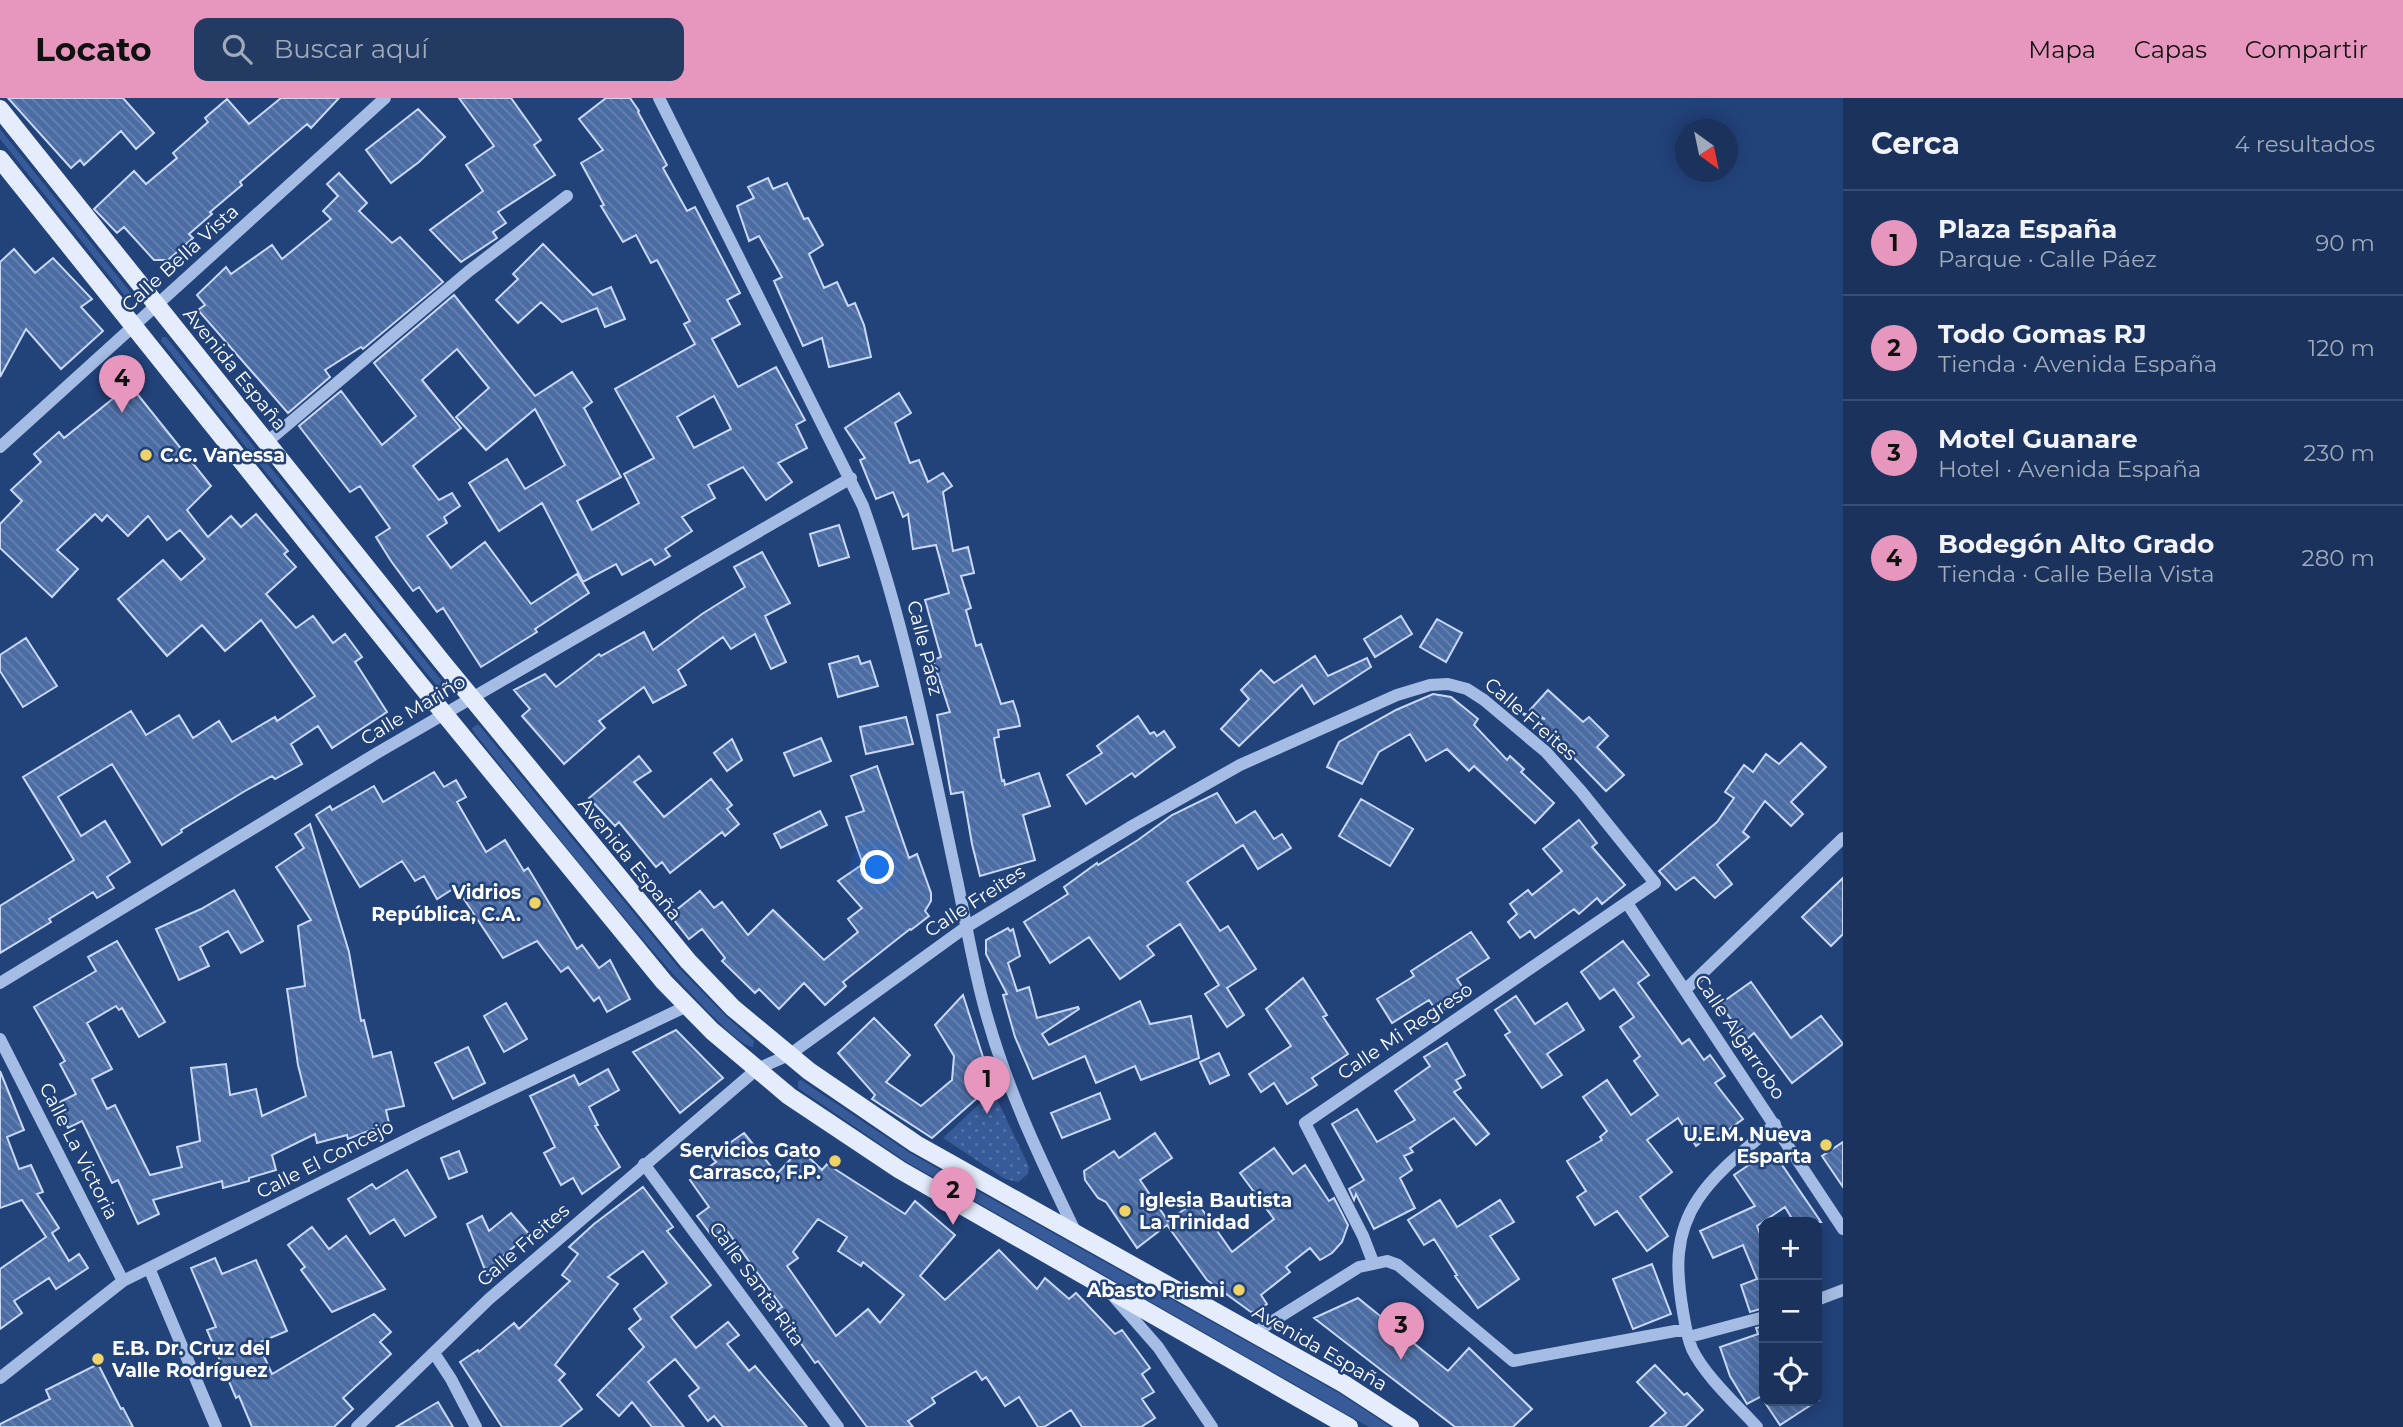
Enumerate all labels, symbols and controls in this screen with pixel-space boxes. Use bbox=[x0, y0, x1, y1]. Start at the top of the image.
search box bbox=[194, 18, 684, 81]
text: Locato bbox=[35, 29, 152, 69]
icon: search bbox=[218, 30, 256, 68]
text: Buscar aquí bbox=[274, 33, 428, 65]
text: Mapa bbox=[2028, 35, 2096, 64]
text: Capas bbox=[2134, 35, 2207, 64]
text: Compartir bbox=[2245, 35, 2368, 64]
north arrow bbox=[1675, 119, 1738, 182]
text: Cerca bbox=[1871, 125, 1960, 162]
text: 4 resultados bbox=[2235, 130, 2375, 158]
street label: Calle Bella Vista bbox=[117, 200, 243, 316]
text: Plaza España bbox=[1938, 213, 2117, 245]
text: 1 bbox=[1889, 229, 1899, 257]
text: 90 m bbox=[2315, 229, 2375, 257]
text: Parque · Calle Páez bbox=[1938, 245, 2157, 273]
street label: Avenida España bbox=[178, 303, 292, 435]
text: Todo Gomas RJ bbox=[1938, 318, 2147, 350]
text: 2 bbox=[1887, 334, 1901, 362]
text: 120 m bbox=[2308, 334, 2375, 362]
text: Tienda · Avenida España bbox=[1938, 350, 2217, 378]
pin: 4 bbox=[99, 355, 145, 413]
text: Motel Guanare bbox=[1938, 423, 2138, 455]
text: 3 bbox=[1887, 439, 1901, 467]
text: 230 m bbox=[2303, 439, 2375, 467]
place label: C.C. Vanessa bbox=[160, 444, 285, 467]
marker: C.C. Vanessa bbox=[138, 447, 154, 463]
text: Hotel · Avenida España bbox=[1938, 455, 2201, 483]
text: Bodegón Alto Grado bbox=[1938, 528, 2214, 560]
text: 4 bbox=[1886, 544, 1902, 572]
text: 280 m bbox=[2302, 544, 2375, 572]
text: Tienda · Calle Bella Vista bbox=[1938, 560, 2215, 588]
street label: Calle Páez bbox=[902, 598, 948, 698]
street label: Calle Mariño bbox=[357, 670, 470, 750]
street label: Calle Freites bbox=[1480, 673, 1582, 765]
street label: Avenida España bbox=[573, 793, 687, 925]
your location bbox=[860, 850, 894, 884]
street label: Calle Freites bbox=[921, 860, 1029, 942]
place label: Vidrios República, C.A. bbox=[371, 881, 521, 926]
marker: Vidrios República, C.A. bbox=[527, 895, 543, 911]
street label: Calle Algarrobo bbox=[1690, 970, 1790, 1104]
street label: Calle Mi Regreso bbox=[1333, 977, 1477, 1085]
pin: 1 bbox=[964, 1056, 1010, 1114]
street label: Calle La Victoria bbox=[35, 1079, 123, 1223]
street label: Calle El Concejo bbox=[253, 1114, 397, 1203]
place label: U.E.M. Nueva Esparta bbox=[1683, 1123, 1812, 1168]
marker: U.E.M. Nueva Esparta bbox=[1818, 1137, 1834, 1153]
place label: Servicios Gato Carrasco, F.P. bbox=[680, 1139, 821, 1184]
marker: Servicios Gato Carrasco, F.P. bbox=[827, 1153, 843, 1169]
pin: 2 bbox=[930, 1167, 976, 1225]
place label: Iglesia Bautista La Trinidad bbox=[1139, 1189, 1292, 1234]
street label: Calle Freites bbox=[472, 1199, 574, 1291]
marker: Iglesia Bautista La Trinidad bbox=[1117, 1203, 1133, 1219]
street label: Calle Santa Rita bbox=[704, 1217, 810, 1351]
map controls bbox=[1759, 1217, 1822, 1406]
button: + bbox=[1759, 1217, 1822, 1280]
place label: Abasto Prismi bbox=[1086, 1279, 1225, 1302]
button: − bbox=[1759, 1280, 1822, 1343]
marker: Abasto Prismi bbox=[1231, 1282, 1247, 1298]
street label: Avenida España bbox=[1249, 1300, 1391, 1396]
pin: 3 bbox=[1378, 1302, 1424, 1360]
place label: E.B. Dr. Cruz del Valle Rodríguez bbox=[111, 1337, 270, 1382]
button: locate bbox=[1759, 1343, 1822, 1406]
marker: E.B. Dr. Cruz del Valle Rodríguez bbox=[90, 1351, 106, 1367]

